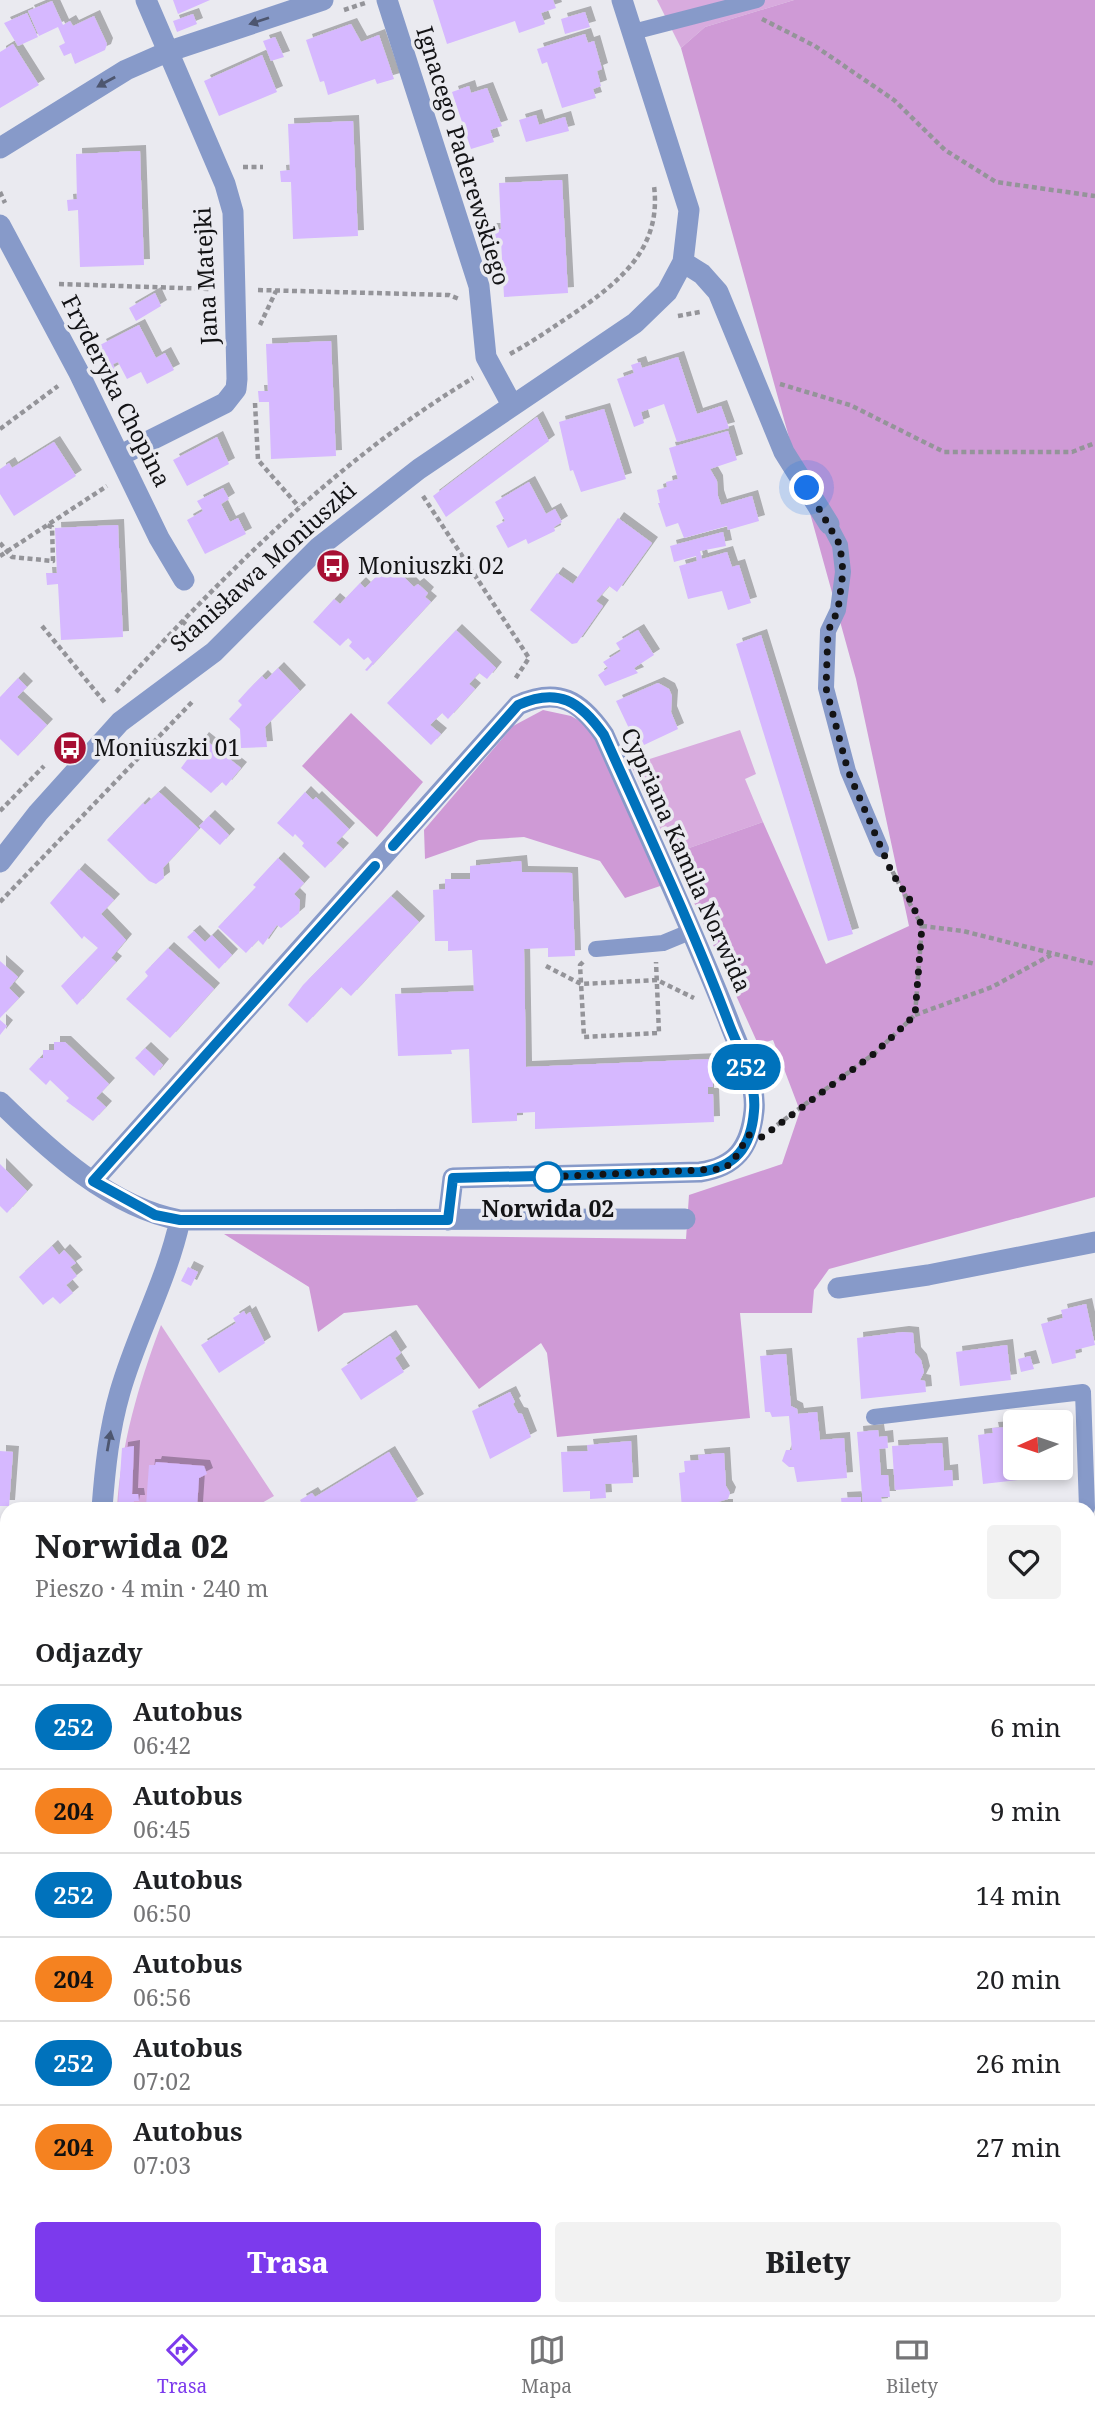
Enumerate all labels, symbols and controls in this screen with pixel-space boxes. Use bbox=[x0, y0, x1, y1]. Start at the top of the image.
one-way arrow bbox=[248, 17, 269, 27]
street label: Ignacego Paderewskiego bbox=[409, 22, 519, 289]
one-way arrow bbox=[95, 75, 115, 87]
street label: Jana Matejki bbox=[185, 206, 225, 347]
street label: Fryderyka Chopina bbox=[55, 289, 179, 492]
your location bbox=[789, 470, 824, 505]
street label: Stanisława Moniuszki bbox=[162, 474, 363, 658]
bus stop icon: Moniuszki 02 bbox=[314, 547, 352, 585]
place label: Moniuszki 02 bbox=[358, 549, 504, 581]
street label: Cypriana Kamila Norwida bbox=[614, 722, 760, 997]
bus stop icon: Moniuszki 01 bbox=[51, 729, 89, 767]
place label: Moniuszki 01 bbox=[94, 731, 240, 763]
line badge: 252 bbox=[706, 1044, 786, 1090]
text: 252 bbox=[726, 1050, 766, 1083]
marker: Norwida 02 bbox=[533, 1162, 563, 1192]
place label: Norwida 02 bbox=[482, 1192, 614, 1224]
north arrow bbox=[1003, 1410, 1073, 1480]
map controls bbox=[1003, 1410, 1073, 1480]
one-way arrow bbox=[104, 1430, 115, 1452]
text: Norwida 02 bbox=[35, 1523, 228, 1568]
button: heart bbox=[987, 1525, 1061, 1599]
text: Pieszo · 4 min · 240 m bbox=[35, 1572, 268, 1604]
text: Odjazdy bbox=[35, 1634, 143, 1670]
text: Autobus bbox=[133, 1693, 243, 1729]
text: 6 min bbox=[990, 1709, 1061, 1745]
text: 252 bbox=[53, 1710, 94, 1743]
text: 06:42 bbox=[133, 1729, 191, 1761]
text: Autobus bbox=[133, 1777, 243, 1813]
text: 9 min bbox=[990, 1793, 1061, 1829]
text: 204 bbox=[53, 1794, 94, 1827]
text: 06:45 bbox=[133, 1813, 191, 1845]
text: Autobus bbox=[133, 1861, 243, 1897]
text: 14 min bbox=[976, 1877, 1061, 1913]
text: 252 bbox=[53, 1878, 94, 1911]
text: 06:50 bbox=[133, 1897, 191, 1929]
text: Autobus bbox=[133, 1945, 243, 1981]
text: 20 min bbox=[976, 1961, 1061, 1997]
text: 204 bbox=[53, 1962, 94, 1995]
text: 06:56 bbox=[133, 1981, 191, 2013]
text: Autobus bbox=[133, 2029, 243, 2065]
text: 26 min bbox=[976, 2045, 1061, 2081]
text: 252 bbox=[53, 2046, 94, 2079]
text: 07:02 bbox=[133, 2065, 191, 2097]
text: Autobus bbox=[133, 2113, 243, 2149]
text: 27 min bbox=[976, 2129, 1061, 2165]
text: 204 bbox=[53, 2130, 94, 2163]
text: 07:03 bbox=[133, 2149, 191, 2181]
button: Trasa bbox=[35, 2222, 541, 2302]
button: Bilety bbox=[555, 2222, 1061, 2302]
tab: Trasa bbox=[157, 2331, 207, 2399]
tab: Mapa bbox=[521, 2331, 572, 2399]
tab: Bilety bbox=[886, 2331, 938, 2399]

